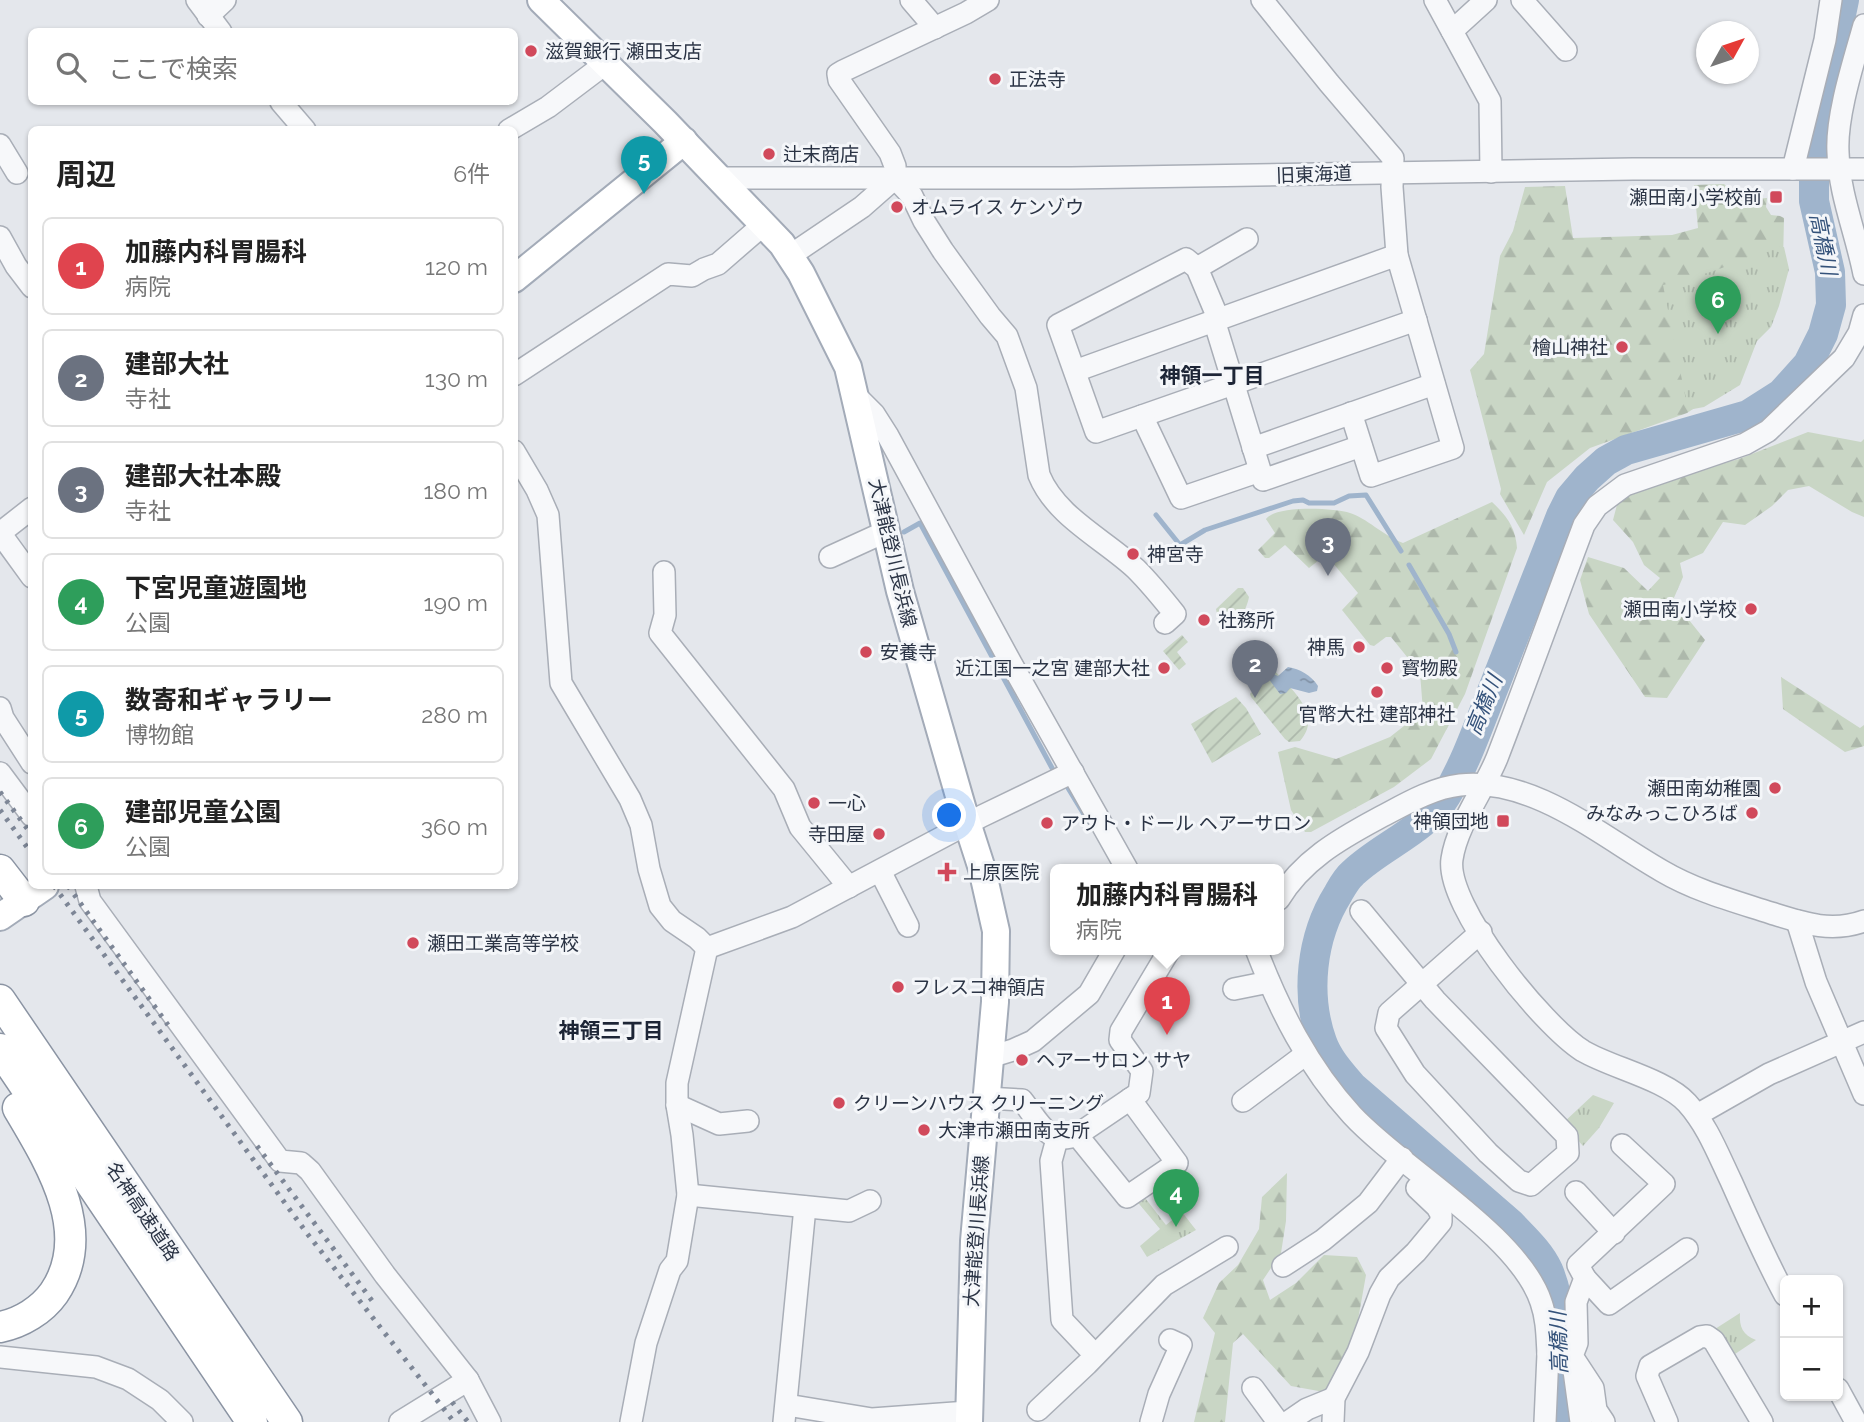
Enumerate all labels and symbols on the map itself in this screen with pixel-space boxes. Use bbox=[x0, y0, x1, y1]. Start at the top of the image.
north arrow bbox=[1696, 21, 1759, 84]
place label: 滋賀銀行 瀬田支店 bbox=[545, 40, 702, 62]
marker: 滋賀銀行 瀬田支店 bbox=[523, 43, 539, 59]
place label: 正法寺 bbox=[1009, 68, 1066, 90]
marker: 正法寺 bbox=[987, 71, 1003, 87]
pin: 5 bbox=[621, 136, 667, 194]
place label: 辻末商店 bbox=[783, 143, 859, 165]
marker: 辻末商店 bbox=[761, 146, 777, 162]
street label: 旧東海道 bbox=[1276, 162, 1352, 186]
place label: 瀬田南小学校前 bbox=[1629, 186, 1762, 208]
marker: 瀬田南小学校前 bbox=[1768, 189, 1784, 205]
place label: オムライス ケンゾウ bbox=[911, 196, 1084, 218]
marker: オムライス ケンゾウ bbox=[889, 199, 905, 215]
water label: 高橋川 bbox=[1805, 211, 1842, 279]
pin: 6 bbox=[1695, 276, 1741, 334]
place label: 檜山神社 bbox=[1532, 336, 1608, 358]
marker: 檜山神社 bbox=[1614, 339, 1630, 355]
district label: 神領一丁目 bbox=[1160, 363, 1265, 388]
street label: 大津能登川長浜線 bbox=[865, 476, 921, 630]
pin: 3 bbox=[1305, 518, 1351, 576]
place label: 神宮寺 bbox=[1147, 543, 1204, 565]
marker: 神宮寺 bbox=[1125, 546, 1141, 562]
place label: 瀬田南小学校 bbox=[1623, 598, 1737, 620]
marker: 瀬田南小学校 bbox=[1743, 601, 1759, 617]
place label: 社務所 bbox=[1218, 609, 1275, 631]
marker: 社務所 bbox=[1196, 612, 1212, 628]
place label: 神馬 bbox=[1307, 636, 1345, 658]
marker: 神馬 bbox=[1351, 639, 1367, 655]
pin: 2 bbox=[1232, 640, 1278, 698]
place label: 安養寺 bbox=[880, 641, 937, 663]
marker: 安養寺 bbox=[858, 644, 874, 660]
place label: 近江国一之宮 建部大社 bbox=[955, 657, 1150, 679]
place label: 寳物殿 bbox=[1401, 657, 1458, 679]
marker: 近江国一之宮 建部大社 bbox=[1156, 660, 1172, 676]
marker: 寳物殿 bbox=[1379, 660, 1395, 676]
water label: 高橋川 bbox=[1460, 669, 1508, 739]
marker: 官幣大社 建部神社 bbox=[1369, 684, 1385, 700]
place label: 官幣大社 建部神社 bbox=[1299, 703, 1455, 725]
place label: 瀬田南幼稚園 bbox=[1647, 777, 1761, 799]
marker: 瀬田南幼稚園 bbox=[1767, 780, 1783, 796]
place label: 一心 bbox=[828, 792, 866, 814]
marker: 一心 bbox=[806, 795, 822, 811]
your location bbox=[932, 798, 966, 832]
place label: みなみっこひろば bbox=[1586, 802, 1738, 824]
marker: みなみっこひろば bbox=[1744, 805, 1760, 821]
place label: 神領団地 bbox=[1413, 810, 1489, 832]
place label: アウト・ドール ヘアーサロン bbox=[1061, 812, 1311, 834]
marker: 神領団地 bbox=[1495, 813, 1511, 829]
marker: アウト・ドール ヘアーサロン bbox=[1039, 815, 1055, 831]
place label: 寺田屋 bbox=[808, 823, 865, 845]
marker: 寺田屋 bbox=[871, 826, 887, 842]
place label: 上原医院 bbox=[963, 861, 1039, 883]
marker: 上原医院 bbox=[937, 862, 957, 882]
place label: 瀬田工業高等学校 bbox=[427, 932, 579, 954]
marker: 瀬田工業高等学校 bbox=[405, 935, 421, 951]
place label: フレスコ神領店 bbox=[912, 976, 1045, 998]
pin: 1 bbox=[1144, 977, 1190, 1035]
marker: フレスコ神領店 bbox=[890, 979, 906, 995]
district label: 神領三丁目 bbox=[559, 1018, 664, 1043]
place label: ヘアーサロン サヤ bbox=[1036, 1049, 1191, 1071]
marker: ヘアーサロン サヤ bbox=[1014, 1052, 1030, 1068]
place label: クリーンハウス クリーニング bbox=[853, 1092, 1104, 1114]
marker: クリーンハウス クリーニング bbox=[831, 1095, 847, 1111]
place label: 大津市瀬田南支所 bbox=[938, 1119, 1090, 1141]
marker: 大津市瀬田南支所 bbox=[916, 1122, 932, 1138]
street label: 大津能登川長浜線 bbox=[960, 1154, 992, 1308]
street label: 名神高速道路 bbox=[102, 1158, 184, 1264]
pin: 4 bbox=[1153, 1169, 1199, 1227]
water label: 高橋川 bbox=[1545, 1309, 1572, 1375]

